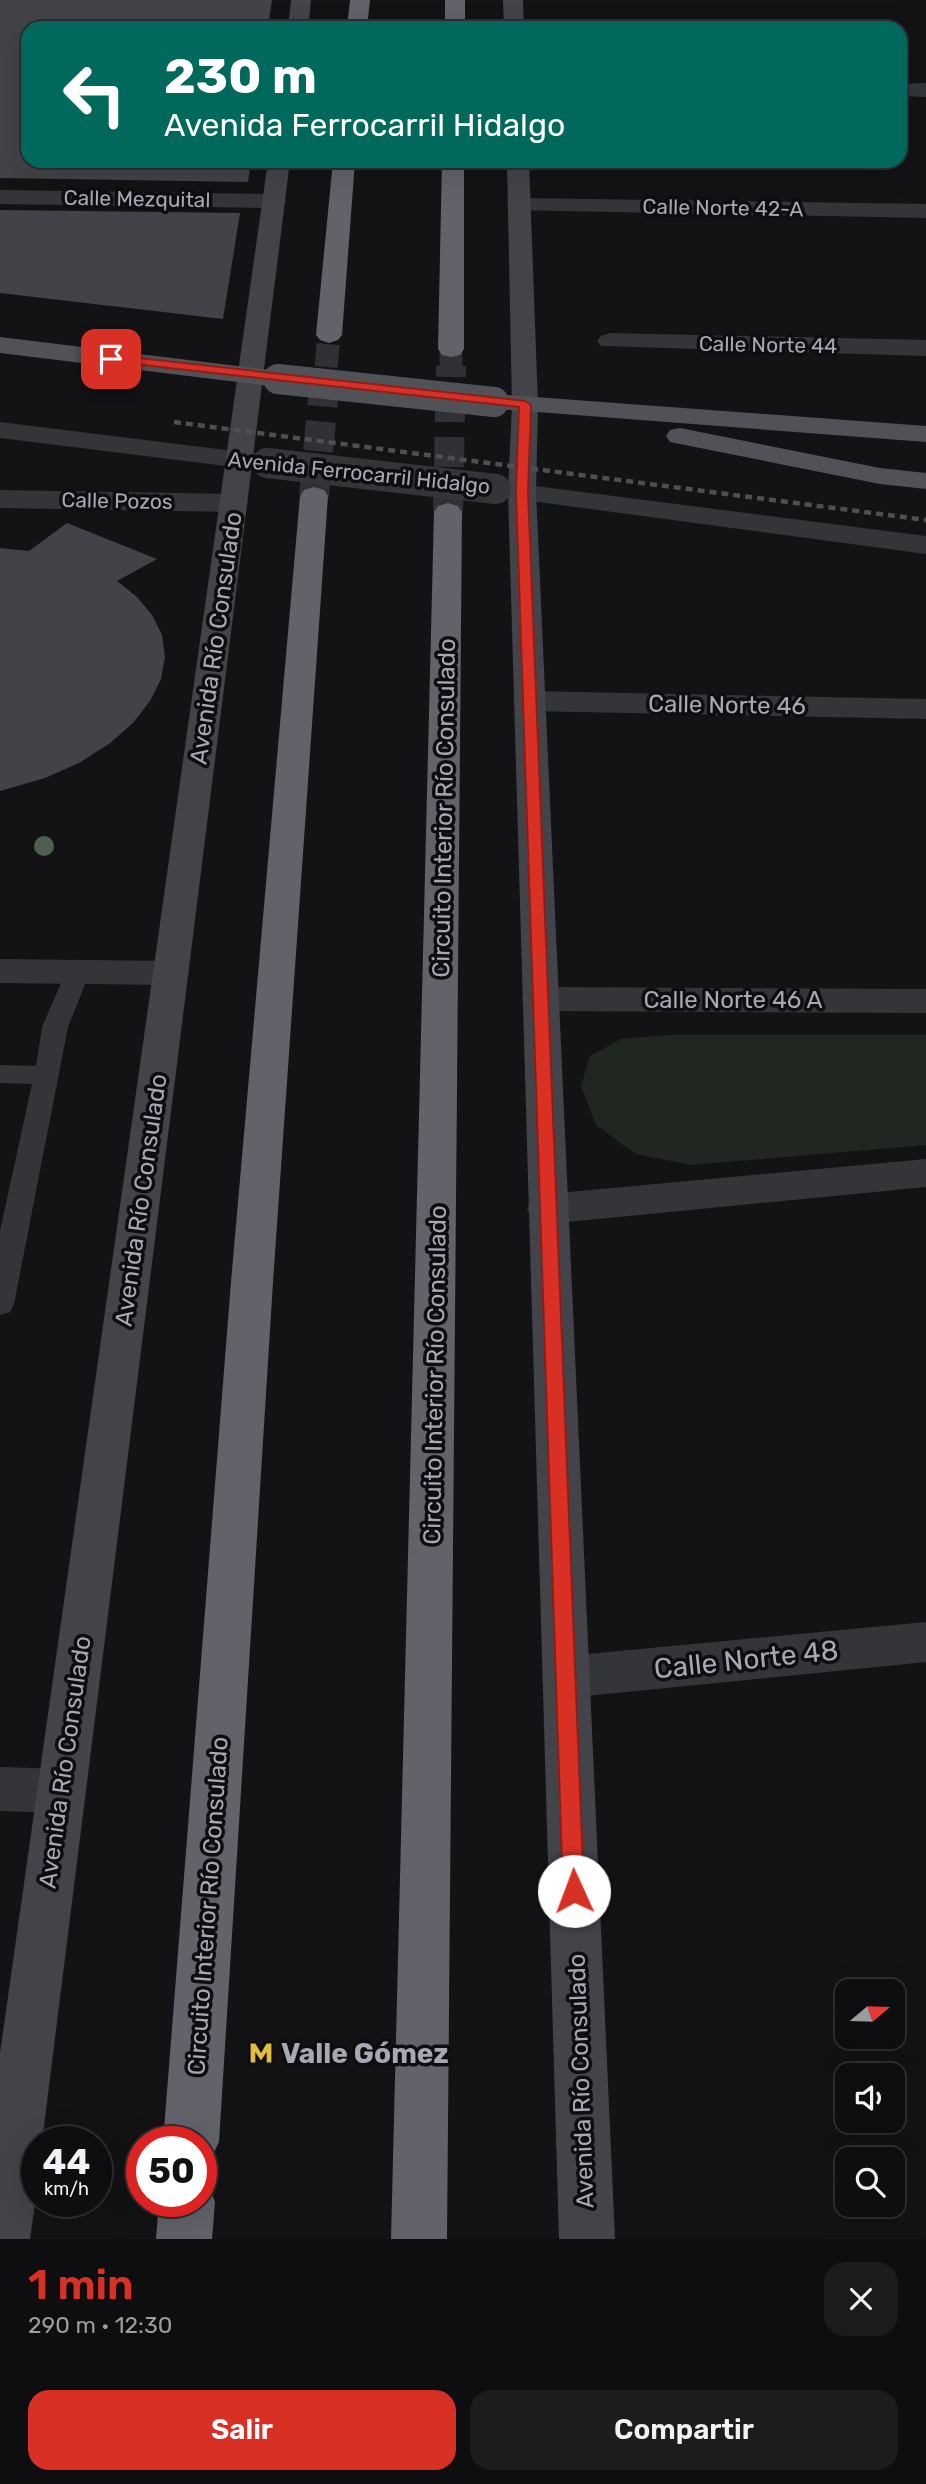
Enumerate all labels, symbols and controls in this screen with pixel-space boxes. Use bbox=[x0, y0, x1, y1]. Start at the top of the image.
text: 230 m bbox=[164, 47, 317, 105]
icon: left bbox=[49, 49, 140, 140]
text: Avenida Ferrocarril Hidalgo bbox=[164, 106, 565, 144]
street label: Calle Mezquital bbox=[63, 185, 211, 212]
street label: Calle Norte 42-A bbox=[642, 194, 804, 221]
pin bbox=[81, 329, 141, 389]
street label: Calle Norte 44 bbox=[699, 331, 837, 358]
icon: arrive bbox=[92, 340, 130, 378]
street label: Avenida Ferrocarril Hidalgo bbox=[227, 446, 491, 499]
street label: Calle Pozos bbox=[61, 487, 173, 514]
street label: Avenida Río Consulado bbox=[184, 510, 248, 766]
street label: Circuito Interior Río Consulado bbox=[427, 638, 461, 978]
street label: Calle Norte 46 bbox=[648, 690, 806, 720]
street label: Calle Norte 46 A bbox=[643, 986, 823, 1014]
street label: Avenida Río Consulado bbox=[109, 1072, 173, 1328]
street label: Circuito Interior Río Consulado bbox=[418, 1205, 452, 1545]
street label: Calle Norte 48 bbox=[652, 1633, 840, 1686]
street label: Avenida Río Consulado bbox=[33, 1634, 97, 1890]
street label: Circuito Interior Río Consulado bbox=[182, 1736, 234, 2076]
position arrow bbox=[537, 1854, 611, 1928]
street label: Avenida Río Consulado bbox=[563, 1953, 599, 2209]
north arrow bbox=[835, 1979, 905, 2049]
map controls bbox=[835, 1979, 905, 2217]
place label: Valle Gómez bbox=[281, 2037, 449, 2070]
metro station icon: Valle Gómez bbox=[247, 2039, 275, 2067]
button: sound bbox=[835, 2063, 905, 2133]
speed limit sign: 50 bbox=[126, 2126, 217, 2217]
text: 44 bbox=[43, 2141, 90, 2183]
button: search bbox=[835, 2147, 905, 2217]
text: km/h bbox=[44, 2178, 89, 2200]
text: 1 min bbox=[28, 2260, 134, 2310]
button: close bbox=[824, 2262, 898, 2336]
text: 290 m · 12:30 bbox=[28, 2311, 172, 2339]
button: Salir bbox=[28, 2390, 456, 2470]
button: Compartir bbox=[470, 2390, 898, 2470]

